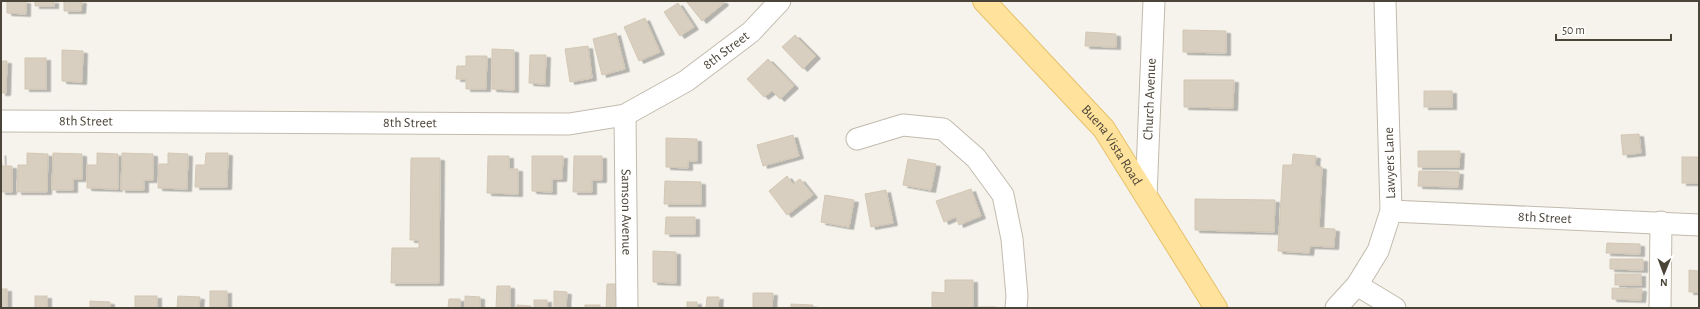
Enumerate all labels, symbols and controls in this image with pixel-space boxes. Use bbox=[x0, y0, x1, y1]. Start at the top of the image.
scale bar bbox=[1556, 16, 1671, 42]
text: 50 m bbox=[1562, 24, 1585, 36]
street label: 8th Street bbox=[701, 29, 752, 72]
street label: Church Avenue bbox=[1141, 58, 1159, 140]
street label: Buena Vista Road bbox=[1078, 102, 1144, 188]
street label: 8th Street bbox=[59, 114, 113, 129]
street label: 8th Street bbox=[383, 116, 437, 130]
street label: Lawyers Lane bbox=[1382, 127, 1398, 199]
street label: Samson Avenue bbox=[619, 169, 633, 255]
street label: 8th Street bbox=[1518, 210, 1573, 226]
north arrow bbox=[1644, 253, 1684, 293]
text: N bbox=[1660, 277, 1668, 288]

